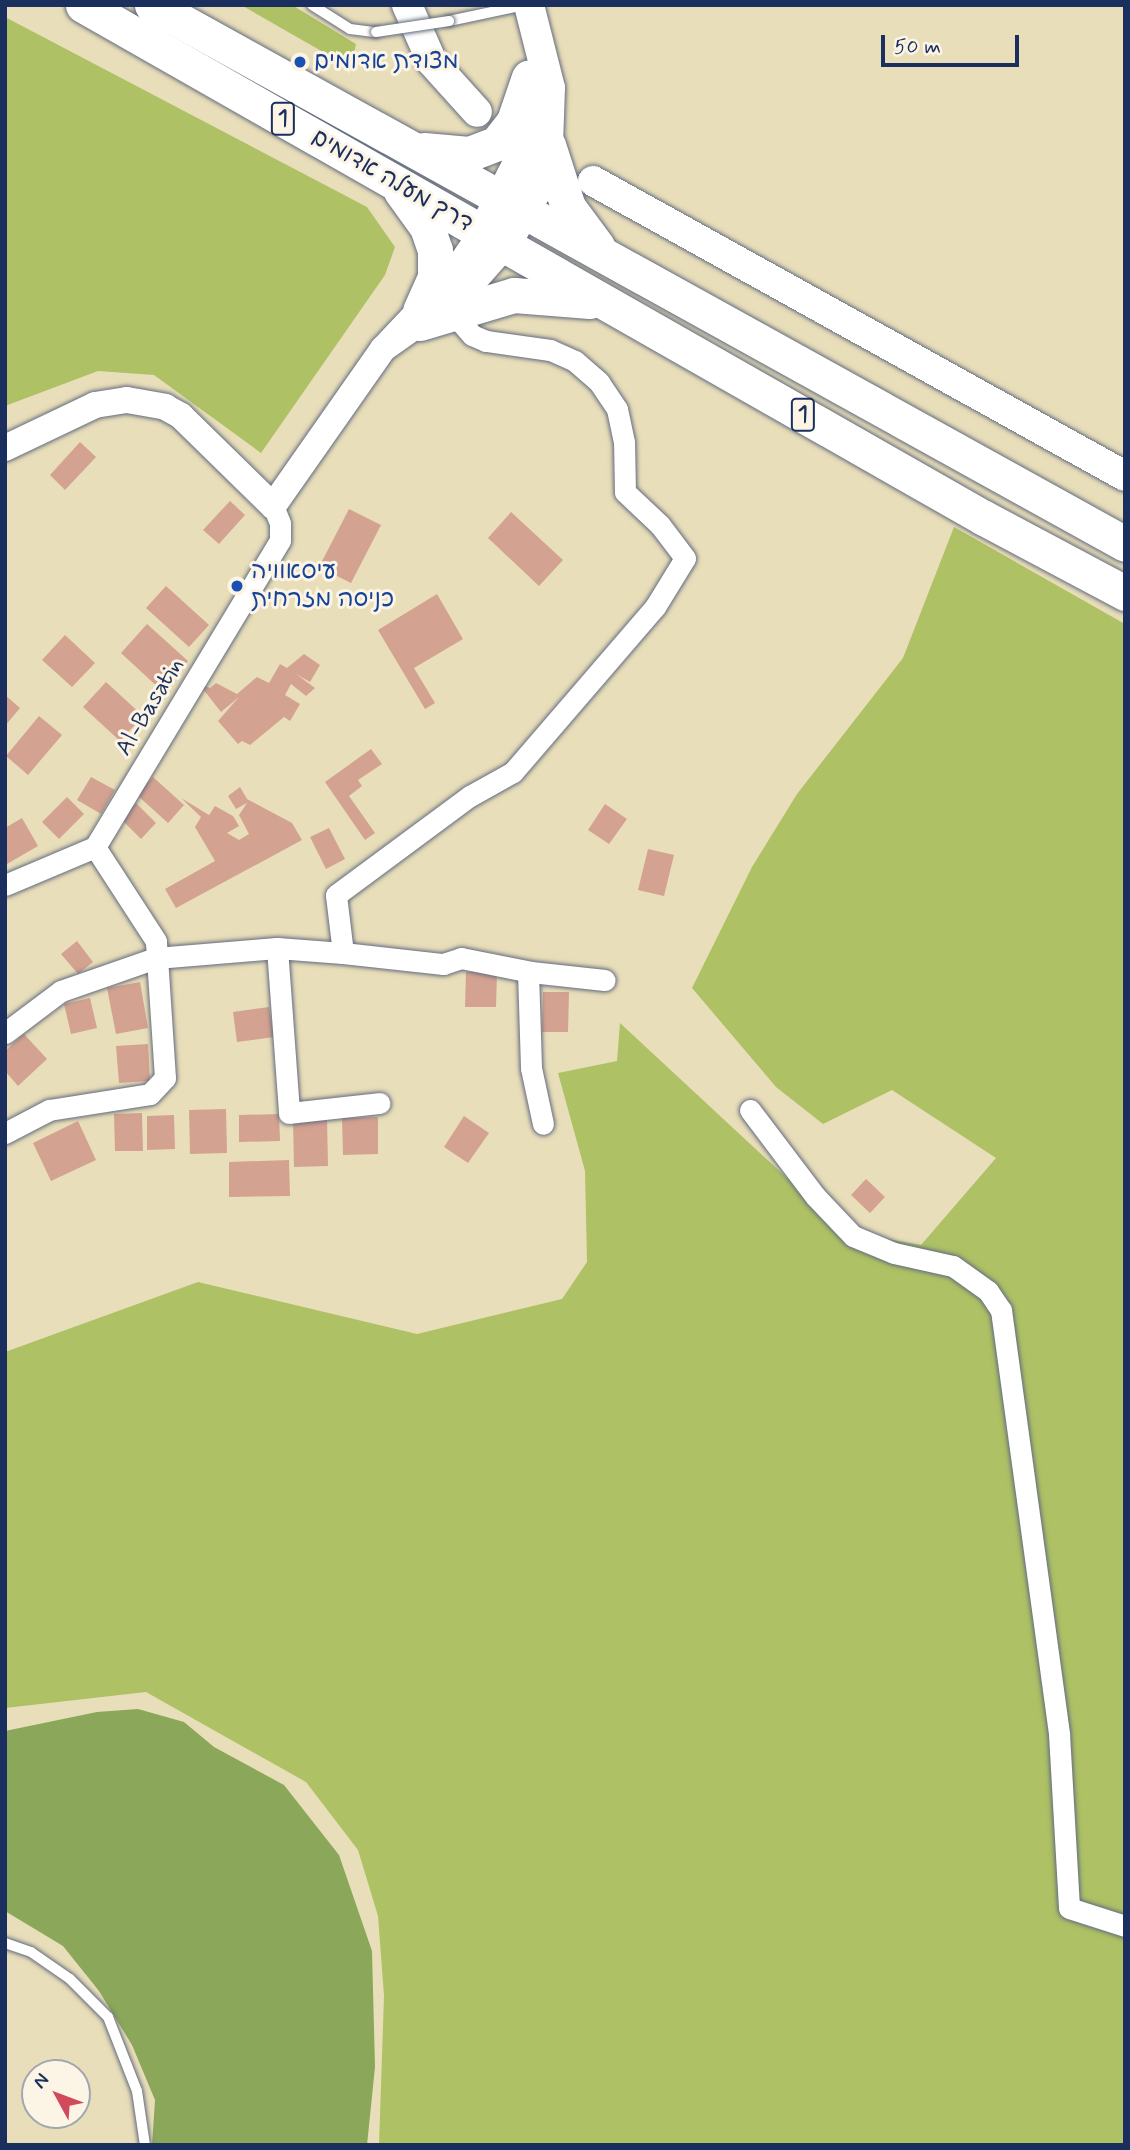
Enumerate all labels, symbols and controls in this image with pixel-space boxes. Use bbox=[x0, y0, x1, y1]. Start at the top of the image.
scale bar bbox=[885, 21, 1023, 65]
text: 50 m bbox=[894, 33, 941, 61]
place label: מצודת אדומים bbox=[314, 48, 459, 76]
marker: מצודת אדומים bbox=[292, 54, 308, 70]
road number: 1 bbox=[271, 100, 295, 138]
street label: דרך מעלה אדומים bbox=[306, 123, 478, 239]
road number: 1 bbox=[791, 396, 815, 434]
place label: עיסאוויה כניסה מזרחית bbox=[251, 558, 394, 614]
marker: עיסאוויה כניסה מזרחית bbox=[229, 578, 245, 594]
street label: Al-Basatin bbox=[110, 653, 190, 761]
north arrow bbox=[21, 2059, 91, 2129]
text: N bbox=[28, 2068, 55, 2094]

